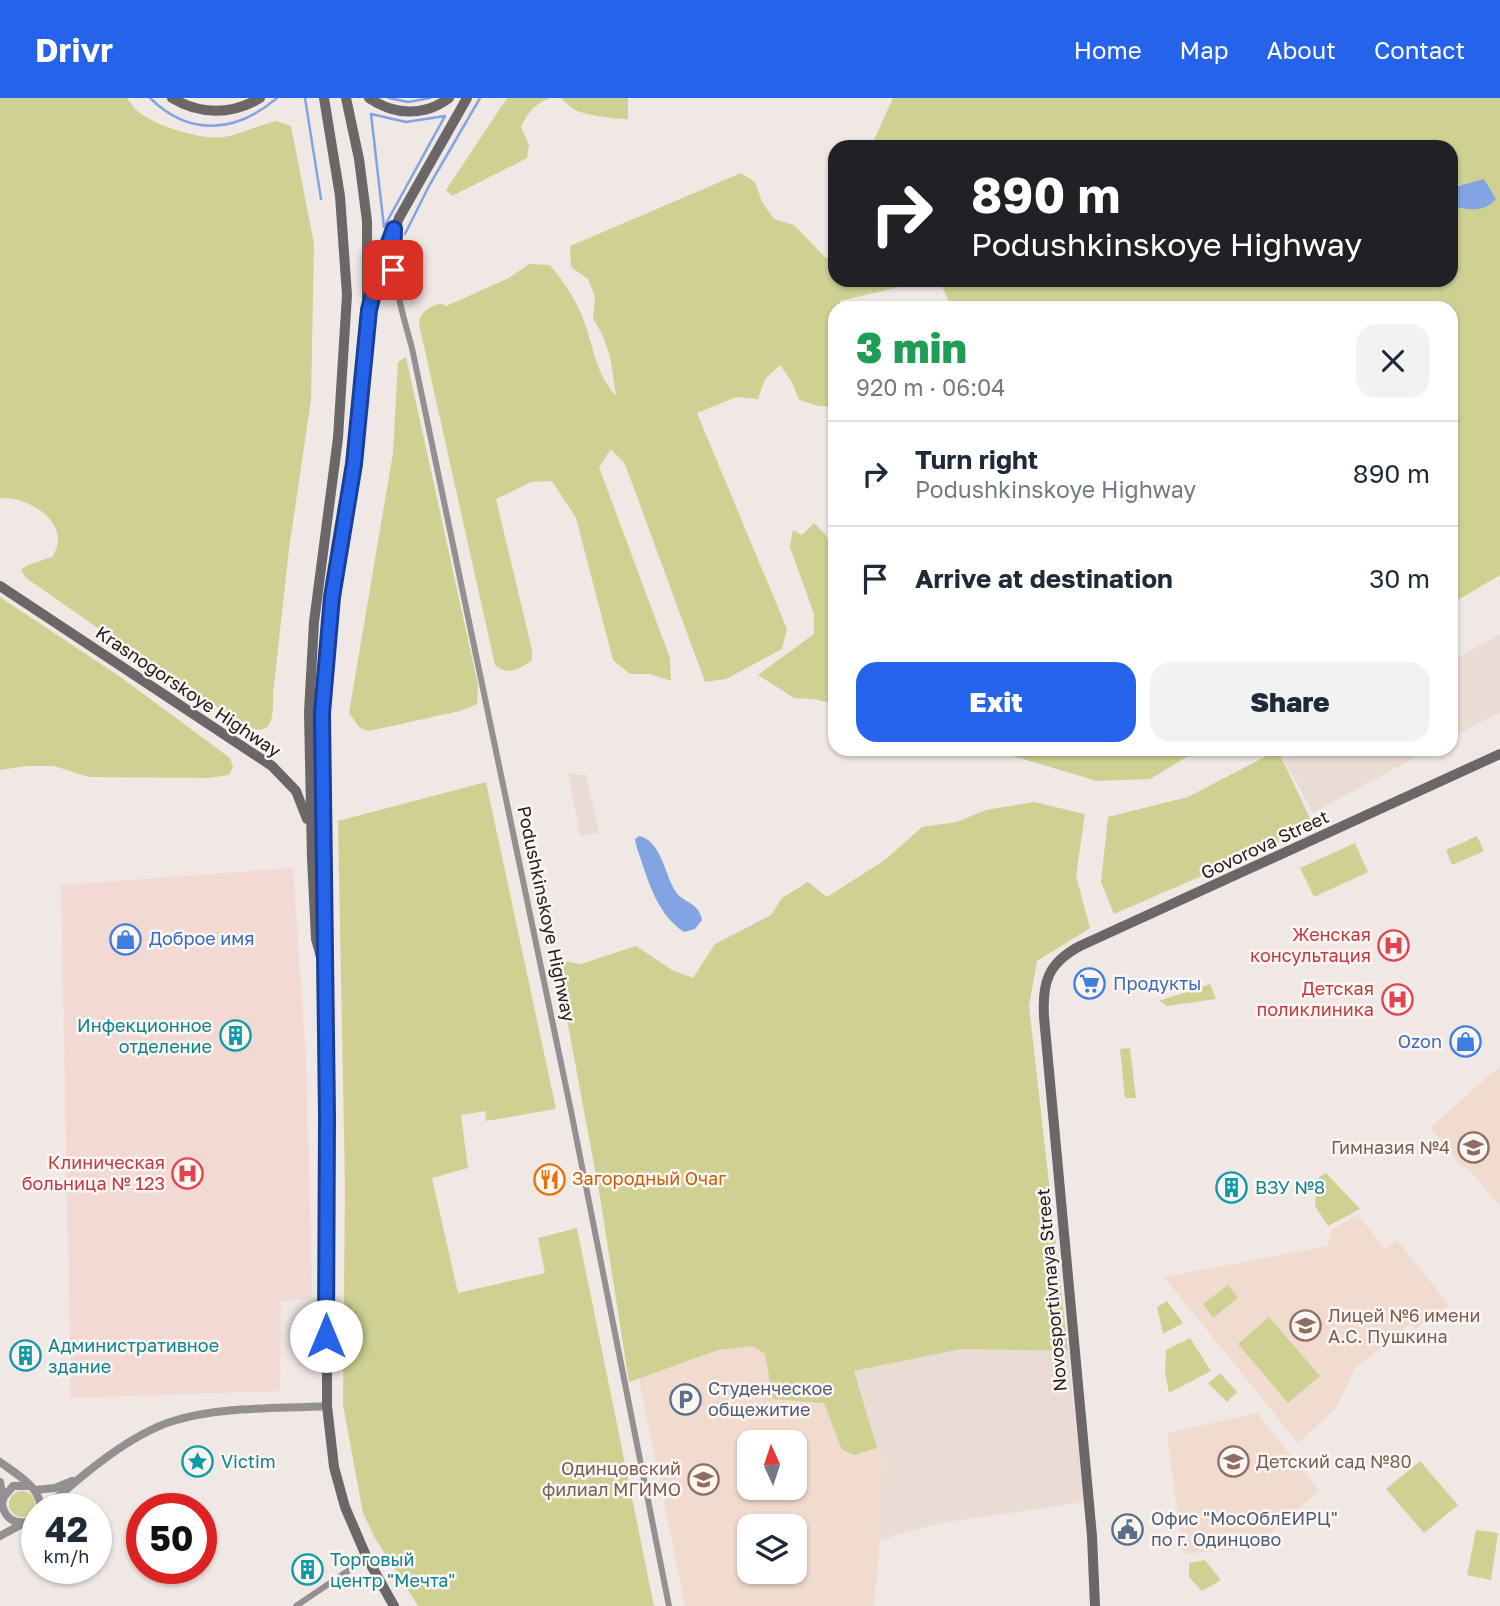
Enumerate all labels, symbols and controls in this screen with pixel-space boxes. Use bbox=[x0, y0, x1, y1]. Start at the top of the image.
text: Drivr bbox=[35, 30, 113, 69]
text: Home bbox=[1074, 35, 1142, 64]
text: Map bbox=[1180, 35, 1229, 64]
text: About bbox=[1267, 35, 1336, 64]
text: Contact bbox=[1374, 35, 1465, 64]
text: 890 m bbox=[971, 165, 1120, 224]
icon: right bbox=[856, 168, 947, 259]
text: Podushkinskoye Highway bbox=[971, 225, 1362, 263]
pin bbox=[363, 240, 423, 300]
icon: arrive bbox=[374, 251, 412, 289]
text: 3 min bbox=[856, 322, 967, 372]
button: close bbox=[1356, 324, 1430, 398]
text: 920 m · 06:04 bbox=[856, 373, 1005, 401]
text: Turn right bbox=[915, 444, 1038, 475]
icon: right bbox=[856, 455, 894, 493]
text: 890 m bbox=[1353, 458, 1430, 489]
text: Podushkinskoye Highway bbox=[915, 475, 1196, 503]
icon: arrive bbox=[856, 560, 894, 598]
text: Arrive at destination bbox=[915, 563, 1173, 594]
text: 30 m bbox=[1369, 563, 1430, 594]
street label: Krasnogorskoye Highway bbox=[92, 621, 285, 761]
button: Exit bbox=[856, 662, 1136, 742]
button: Share bbox=[1150, 662, 1430, 742]
street label: Podushkinskoye Highway bbox=[513, 804, 581, 1024]
street label: Govorova Street bbox=[1197, 805, 1332, 883]
shop icon: Доброе имя bbox=[109, 922, 143, 956]
place label: Женская консультация bbox=[1250, 923, 1371, 966]
place label: Доброе имя bbox=[149, 927, 254, 949]
hospital icon: Женская консультация bbox=[1377, 928, 1411, 962]
supermarket icon: Продукты bbox=[1073, 967, 1107, 1001]
place label: Продукты bbox=[1113, 972, 1201, 994]
place label: Детская поликлиника bbox=[1257, 977, 1374, 1020]
hospital icon: Детская поликлиника bbox=[1380, 982, 1414, 1016]
place label: Инфекционное отделение bbox=[77, 1014, 212, 1057]
building icon: Инфекционное отделение bbox=[218, 1019, 252, 1053]
shop icon: Ozon bbox=[1448, 1025, 1482, 1059]
place label: Ozon bbox=[1398, 1030, 1442, 1052]
school or university icon: Гимназия №4 bbox=[1456, 1131, 1490, 1165]
place label: Гимназия №4 bbox=[1331, 1136, 1450, 1158]
place label: Клиническая больница № 123 bbox=[22, 1151, 165, 1194]
hospital icon: Клиническая больница № 123 bbox=[171, 1156, 205, 1190]
restaurant icon: Загородный Очаг bbox=[532, 1162, 566, 1196]
place label: Загородный Очаг bbox=[572, 1167, 727, 1189]
building icon: ВЗУ №8 bbox=[1215, 1171, 1249, 1205]
place label: ВЗУ №8 bbox=[1255, 1176, 1325, 1198]
street label: Novosportivnaya Street bbox=[1031, 1188, 1071, 1393]
position arrow bbox=[289, 1299, 363, 1373]
place label: Лицей №6 имени А.С. Пушкина bbox=[1328, 1304, 1480, 1347]
school or university icon: Лицей №6 имени А.С. Пушкина bbox=[1288, 1309, 1322, 1343]
place label: Административное здание bbox=[48, 1334, 219, 1377]
building icon: Административное здание bbox=[8, 1339, 42, 1373]
place label: Студенческое общежитие bbox=[708, 1377, 833, 1420]
parking icon: Студенческое общежитие bbox=[668, 1382, 702, 1416]
north arrow bbox=[737, 1430, 807, 1500]
map controls bbox=[737, 1430, 807, 1584]
place icon: Victim bbox=[181, 1445, 215, 1479]
school or university icon: Детский сад №80 bbox=[1216, 1445, 1250, 1479]
place label: Victim bbox=[221, 1450, 276, 1472]
place label: Детский сад №80 bbox=[1256, 1450, 1412, 1472]
place label: Одинцовский филиал МГИМО bbox=[542, 1457, 681, 1500]
school or university icon: Одинцовский филиал МГИМО bbox=[687, 1462, 721, 1496]
speed limit sign: 50 bbox=[126, 1493, 217, 1584]
place label: Офис "МосОблЕИРЦ" по г. Одинцово bbox=[1151, 1507, 1338, 1550]
text: 42 bbox=[45, 1508, 88, 1550]
public building icon: Офис "МосОблЕИРЦ" по г. Одинцово bbox=[1111, 1512, 1145, 1546]
button: layers bbox=[737, 1514, 807, 1584]
text: km/h bbox=[44, 1545, 89, 1567]
place label: Торговый центр "Мечта" bbox=[330, 1548, 455, 1591]
building icon: Торговый центр "Мечта" bbox=[290, 1553, 324, 1587]

